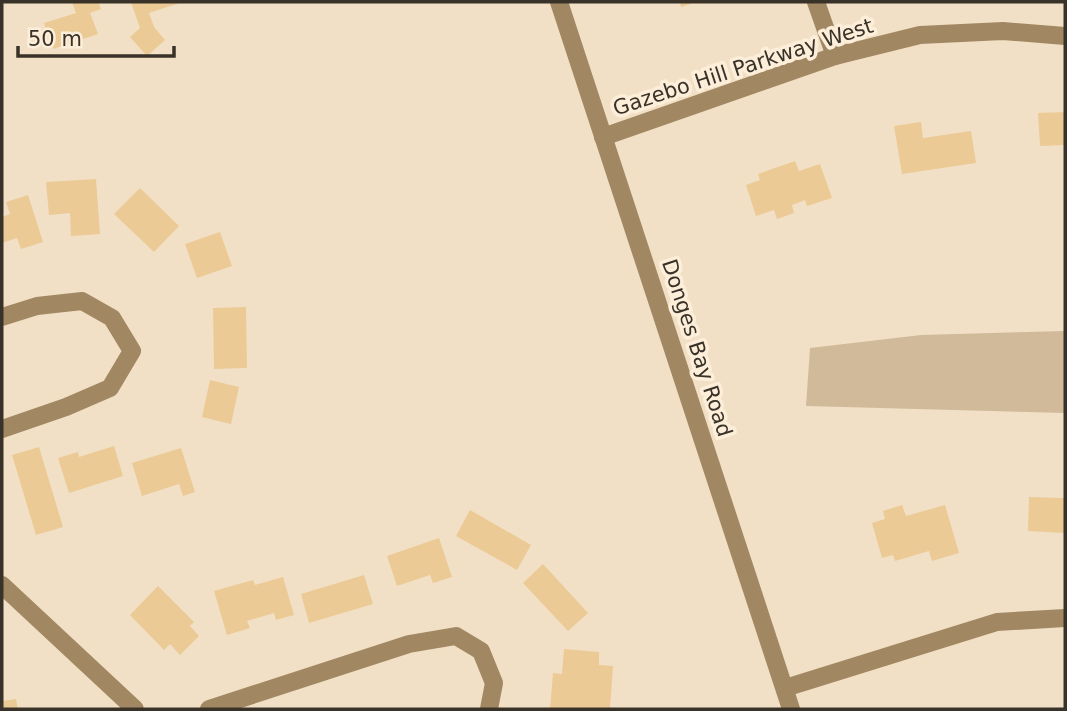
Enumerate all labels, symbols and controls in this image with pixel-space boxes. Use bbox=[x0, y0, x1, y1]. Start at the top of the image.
scale bar bbox=[18, 14, 173, 58]
street label: Gazebo Hill Parkway West bbox=[610, 14, 876, 120]
text: 50 m bbox=[28, 27, 82, 51]
street label: Donges Bay Road bbox=[657, 256, 737, 440]

